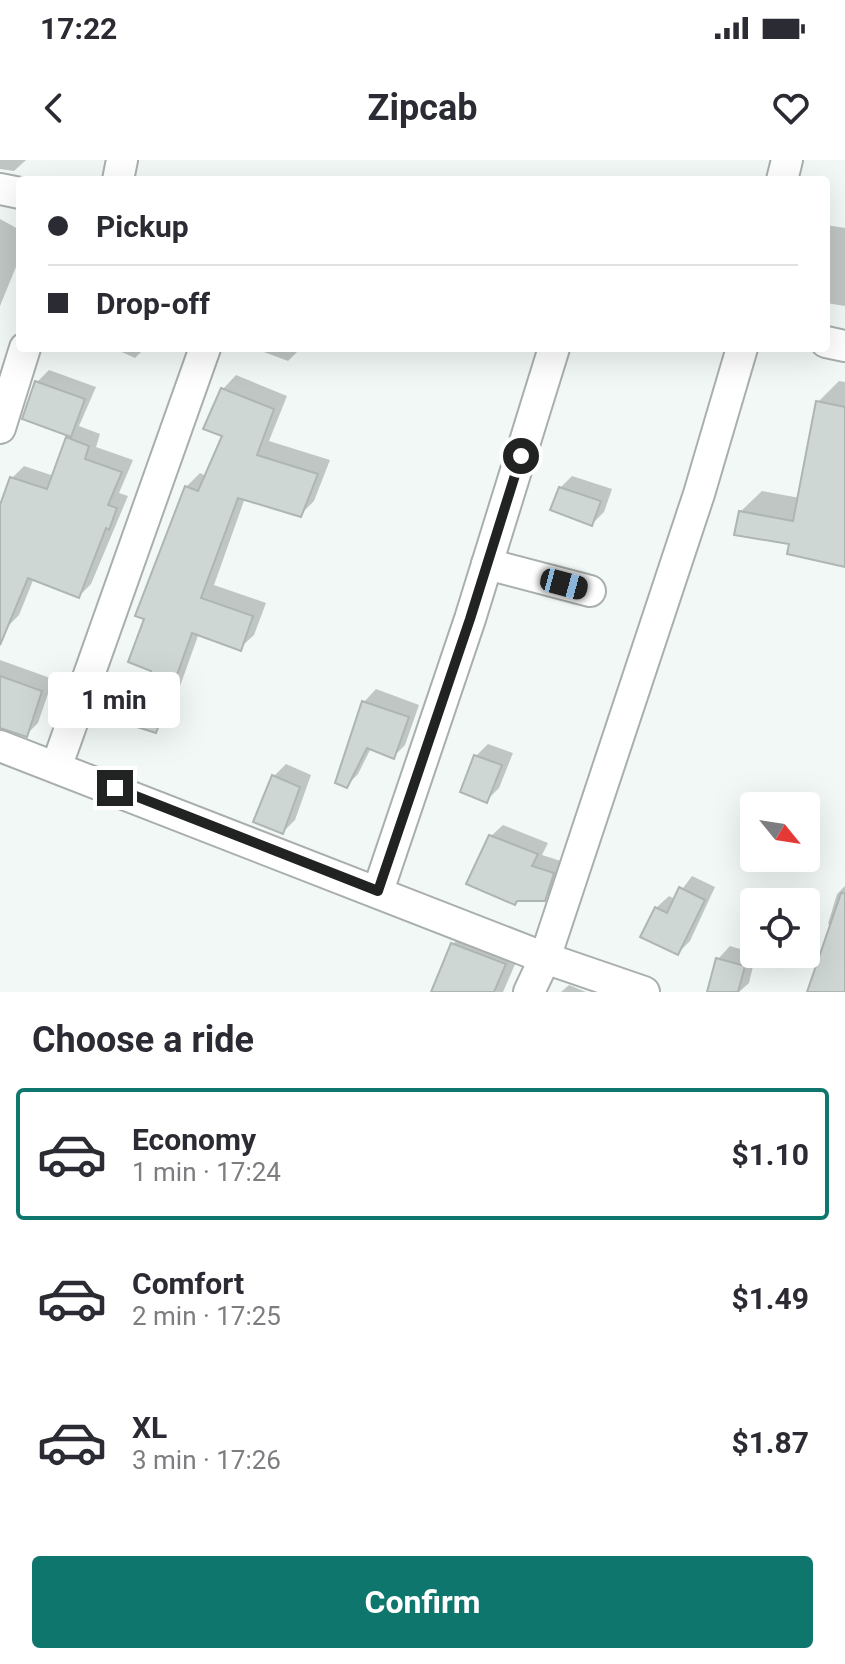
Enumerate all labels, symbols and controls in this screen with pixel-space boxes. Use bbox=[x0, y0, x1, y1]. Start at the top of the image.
text: 17:22 bbox=[40, 11, 117, 46]
icon: back bbox=[32, 86, 76, 130]
icon: heart bbox=[769, 86, 813, 130]
text: Zipcab bbox=[368, 87, 477, 129]
text: Pickup bbox=[96, 209, 189, 244]
text: Drop-off bbox=[96, 286, 210, 321]
route start bbox=[503, 438, 539, 474]
car bbox=[538, 566, 590, 602]
callout: 1 min bbox=[49, 672, 181, 728]
text: 1 min bbox=[81, 685, 147, 715]
route end bbox=[97, 770, 133, 806]
north arrow bbox=[740, 792, 820, 872]
map controls bbox=[740, 792, 820, 968]
button: locate bbox=[740, 888, 820, 968]
text: Choose a ride bbox=[32, 1019, 254, 1061]
icon: car bbox=[36, 1118, 108, 1190]
text: Economy bbox=[132, 1122, 256, 1157]
text: $1.10 bbox=[731, 1137, 809, 1172]
text: 1 min · 17:24 bbox=[132, 1157, 281, 1187]
icon: car bbox=[36, 1262, 108, 1334]
text: Comfort bbox=[132, 1266, 244, 1301]
text: $1.49 bbox=[731, 1281, 809, 1316]
text: 2 min · 17:25 bbox=[132, 1301, 281, 1331]
icon: car bbox=[36, 1406, 108, 1478]
text: XL bbox=[132, 1410, 167, 1445]
text: $1.87 bbox=[731, 1425, 809, 1460]
text: 3 min · 17:26 bbox=[132, 1445, 281, 1475]
button: Confirm bbox=[32, 1556, 813, 1648]

